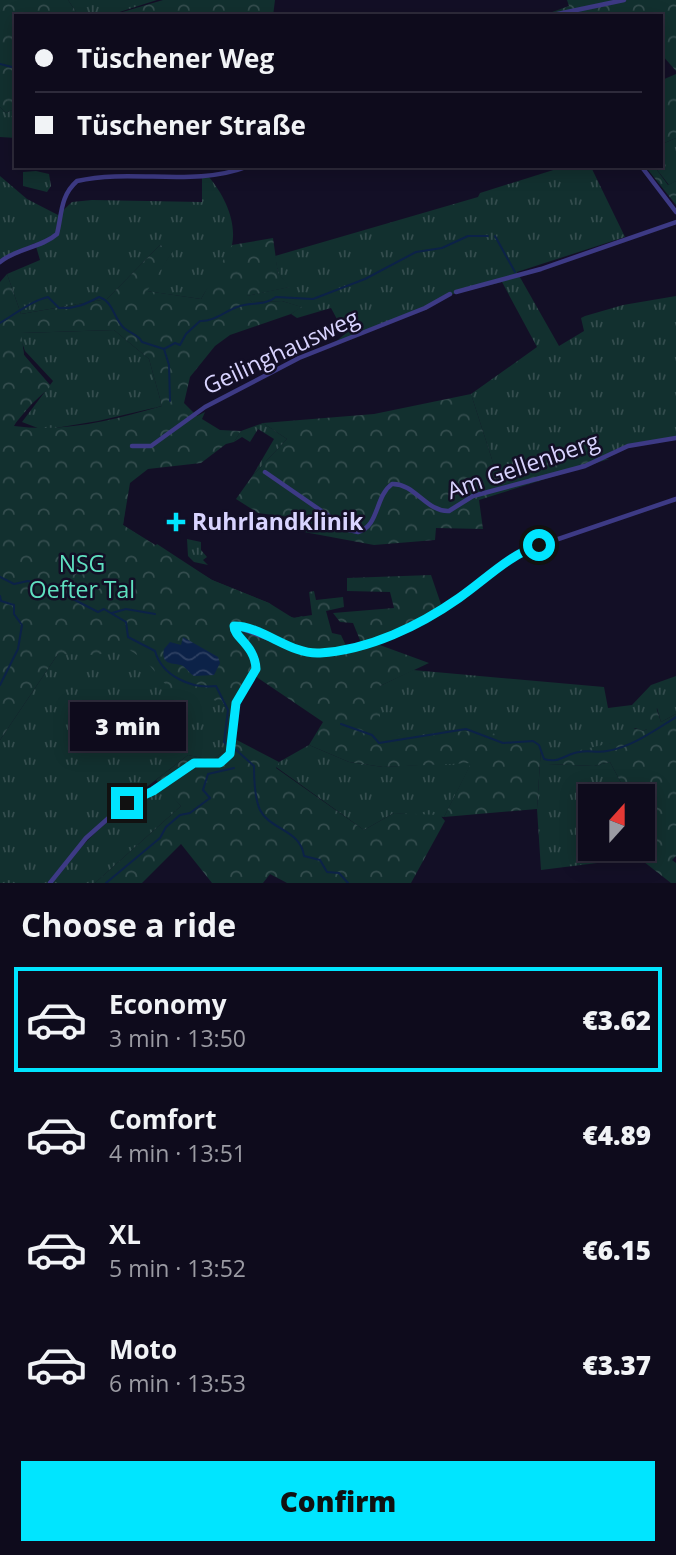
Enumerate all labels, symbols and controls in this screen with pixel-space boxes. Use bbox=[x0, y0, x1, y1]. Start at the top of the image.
text: Tüschener Weg bbox=[77, 40, 274, 76]
text: Tüschener Straße bbox=[77, 107, 306, 143]
street label: Geilinghausweg bbox=[197, 301, 364, 401]
street label: Am Gellenberg bbox=[442, 424, 604, 506]
place label: Ruhrlandklinik bbox=[192, 505, 364, 537]
marker: Ruhrlandklinik bbox=[166, 512, 186, 532]
route start bbox=[523, 529, 555, 561]
park label: NSG Oefter Tal bbox=[29, 547, 135, 605]
callout: 3 min bbox=[69, 702, 185, 750]
text: 3 min bbox=[95, 710, 161, 742]
north arrow bbox=[578, 784, 654, 861]
map controls bbox=[578, 784, 655, 861]
route end bbox=[111, 787, 143, 819]
text: Choose a ride bbox=[21, 903, 236, 946]
text: Economy bbox=[109, 986, 227, 1022]
icon: car bbox=[25, 988, 88, 1051]
text: €3.62 bbox=[583, 1002, 651, 1038]
text: 3 min · 13:50 bbox=[109, 1022, 246, 1054]
text: Comfort bbox=[109, 1101, 216, 1137]
icon: car bbox=[25, 1103, 88, 1166]
text: €4.89 bbox=[583, 1117, 651, 1153]
text: 4 min · 13:51 bbox=[109, 1137, 246, 1169]
text: XL bbox=[109, 1216, 141, 1252]
icon: car bbox=[25, 1218, 88, 1281]
text: €6.15 bbox=[583, 1232, 651, 1268]
text: 5 min · 13:52 bbox=[109, 1252, 246, 1284]
text: Moto bbox=[109, 1331, 177, 1367]
icon: car bbox=[25, 1333, 88, 1396]
text: €3.37 bbox=[583, 1347, 651, 1383]
text: 6 min · 13:53 bbox=[109, 1367, 246, 1399]
button: Confirm bbox=[21, 1461, 655, 1541]

